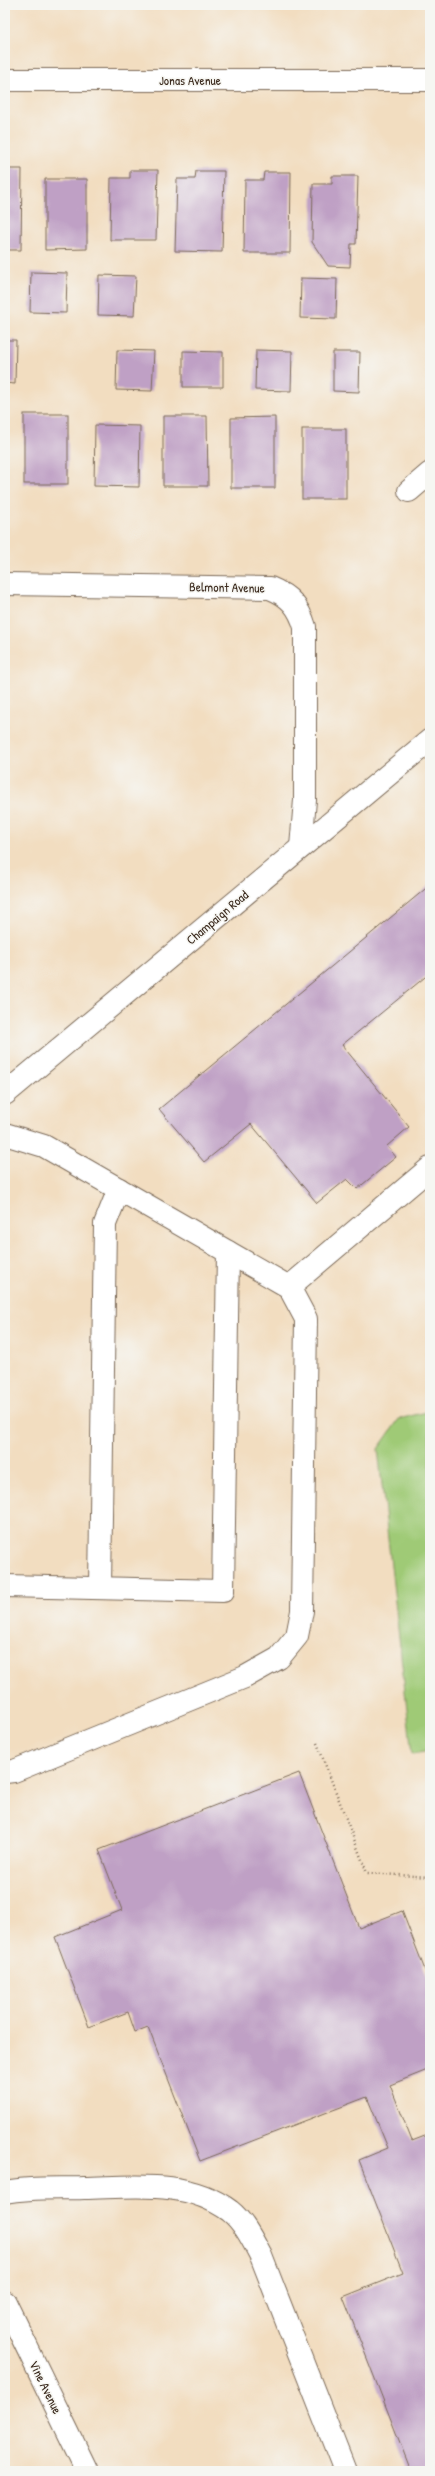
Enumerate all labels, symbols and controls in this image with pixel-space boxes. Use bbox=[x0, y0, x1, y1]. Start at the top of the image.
street label: Jonas Avenue bbox=[159, 71, 221, 89]
street label: Belmont Avenue bbox=[189, 577, 265, 597]
street label: Champaign Road bbox=[182, 886, 252, 948]
street label: Vine Avenue bbox=[25, 2357, 67, 2417]

